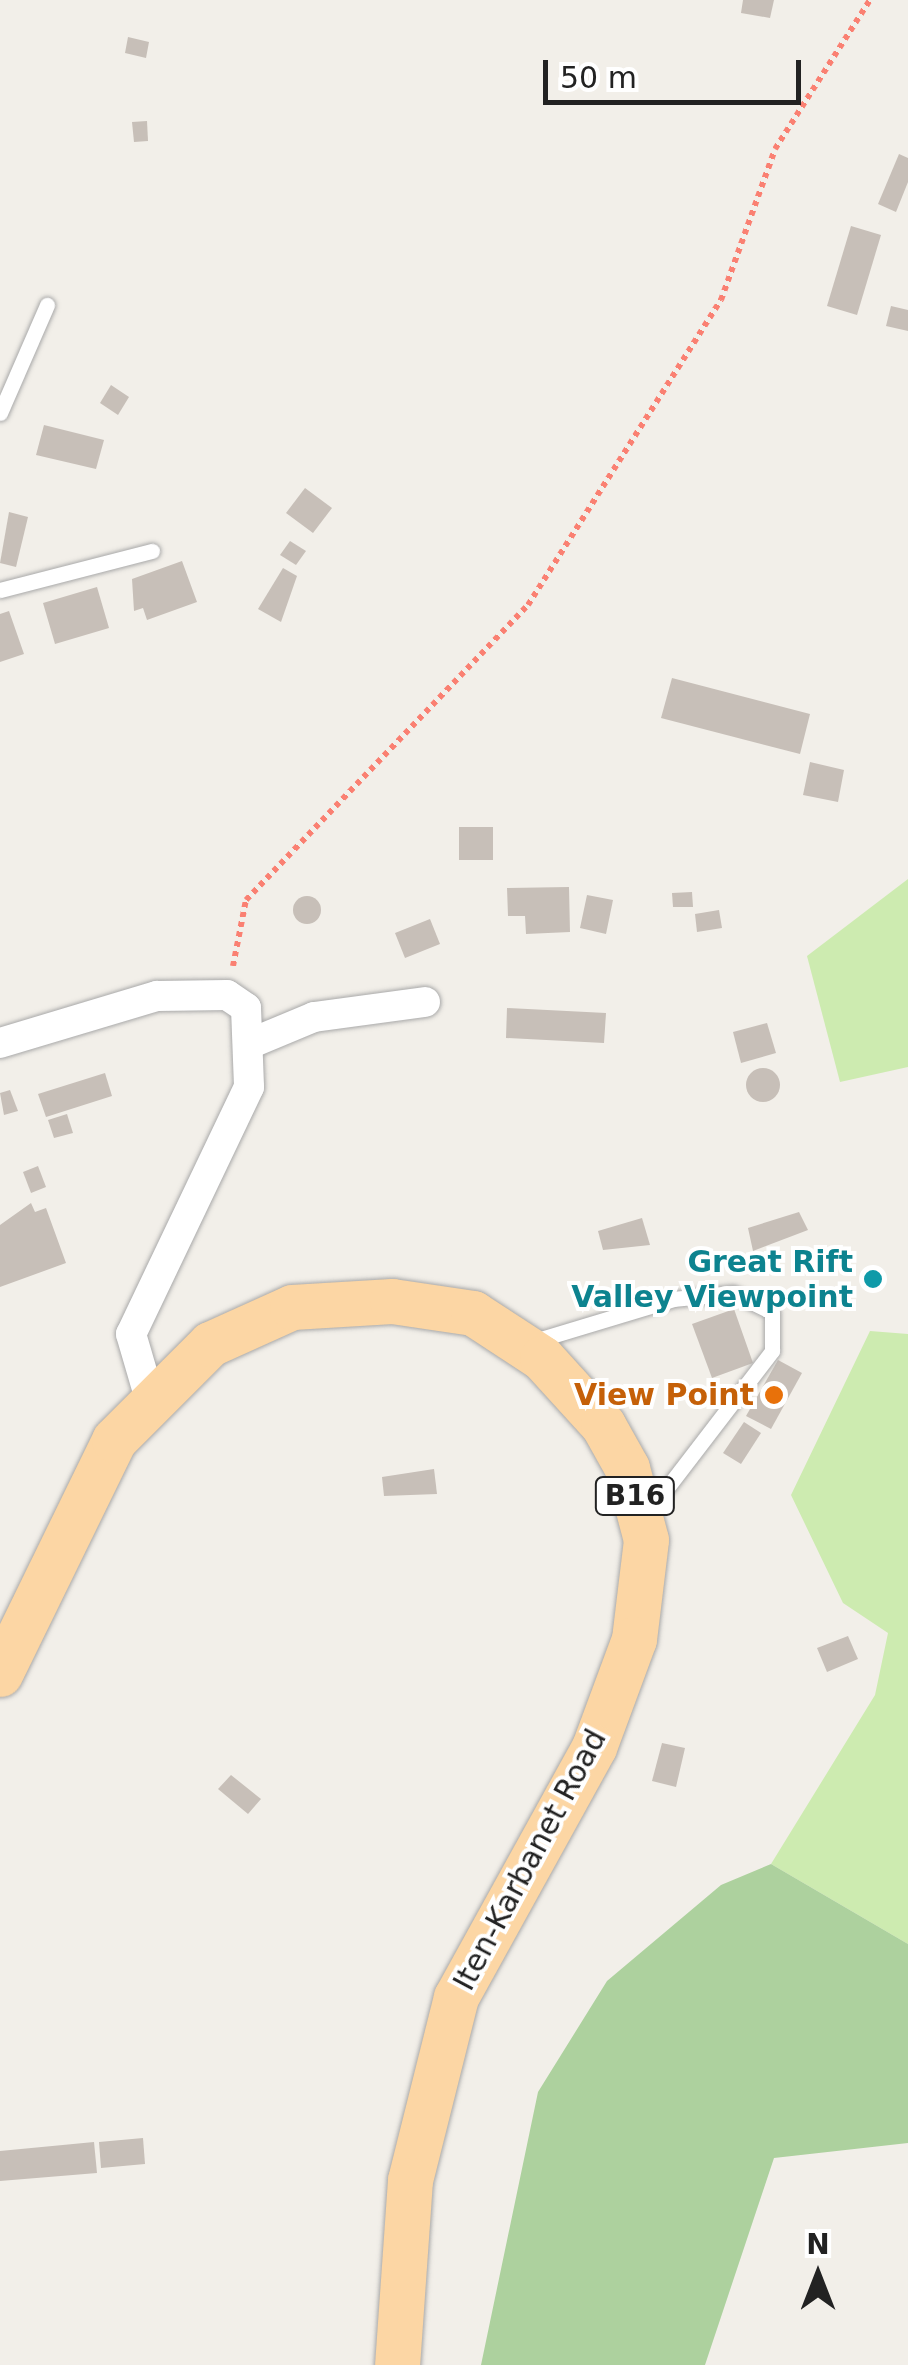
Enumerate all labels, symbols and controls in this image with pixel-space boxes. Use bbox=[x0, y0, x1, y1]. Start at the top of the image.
scale bar bbox=[548, 40, 806, 102]
text: 50 m bbox=[560, 60, 637, 95]
place label: Great Rift Valley Viewpoint bbox=[571, 1244, 853, 1314]
marker: Great Rift Valley Viewpoint bbox=[862, 1268, 884, 1290]
place label: View Point bbox=[574, 1377, 754, 1413]
marker: View Point bbox=[763, 1384, 785, 1406]
road number: B16 bbox=[592, 1473, 678, 1519]
street label: Iten-Karbanet Road bbox=[446, 1723, 614, 1997]
north arrow bbox=[768, 2225, 868, 2325]
text: N bbox=[806, 2228, 830, 2261]

